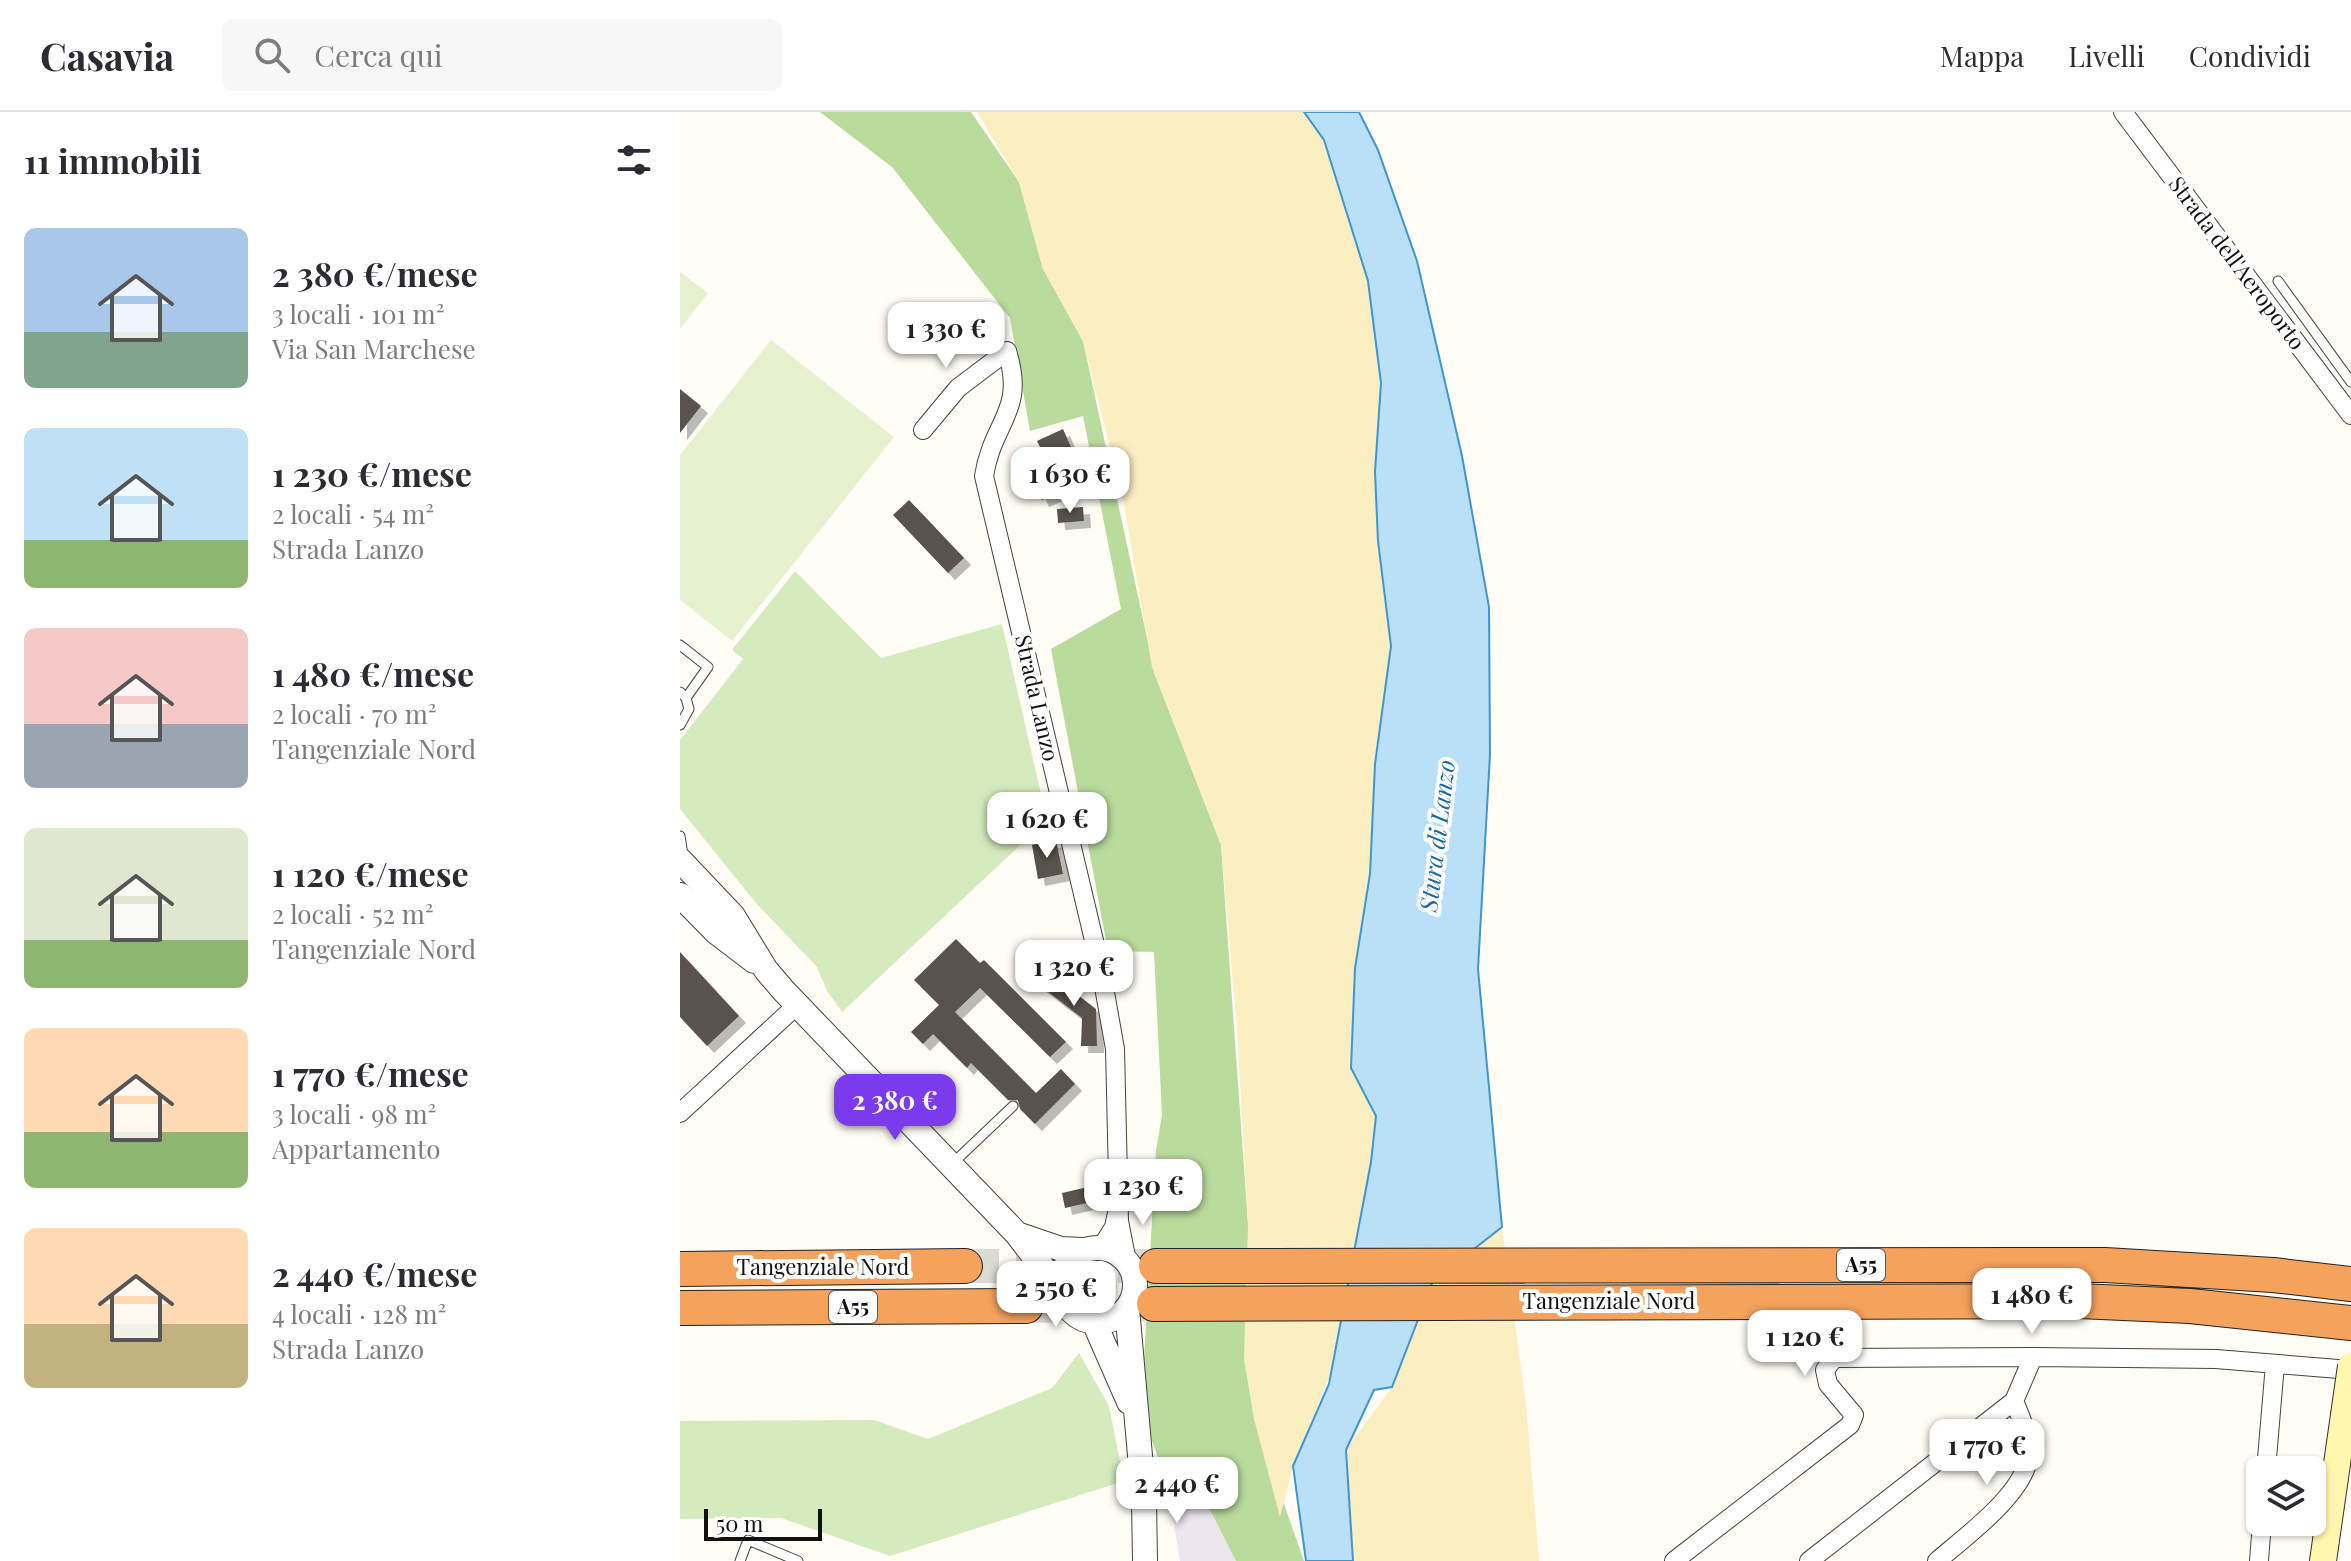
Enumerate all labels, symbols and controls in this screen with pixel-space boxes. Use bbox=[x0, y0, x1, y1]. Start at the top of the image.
search box bbox=[222, 19, 782, 91]
text: Casavia bbox=[40, 30, 174, 81]
icon: search bbox=[250, 33, 294, 77]
text: Cerca qui bbox=[314, 35, 443, 75]
text: Mappa bbox=[1940, 37, 2024, 74]
text: Livelli bbox=[2068, 37, 2145, 74]
text: Condividi bbox=[2189, 37, 2311, 74]
text: 11 immobili bbox=[24, 137, 201, 183]
icon: filters bbox=[612, 138, 656, 182]
street label: Strada dell'Aeroporto bbox=[2163, 170, 2313, 355]
text: 2 380 €/mese bbox=[272, 250, 478, 296]
icon: home bbox=[88, 260, 184, 356]
text: 3 locali · 101 m² bbox=[272, 296, 444, 331]
pin: 1 330 € bbox=[872, 302, 1020, 370]
text: 1 330 € bbox=[906, 310, 986, 345]
text: Via San Marchese bbox=[272, 331, 476, 366]
pin: 1 630 € bbox=[996, 447, 1144, 515]
text: 1 230 €/mese bbox=[272, 450, 472, 496]
text: 1 630 € bbox=[1029, 455, 1111, 490]
icon: home bbox=[88, 460, 184, 556]
text: 2 locali · 54 m² bbox=[272, 496, 434, 531]
text: Strada Lanzo bbox=[272, 531, 424, 566]
street label: Strada Lanzo bbox=[1009, 632, 1067, 764]
text: 1 480 €/mese bbox=[272, 650, 474, 696]
icon: home bbox=[88, 660, 184, 756]
text: 2 locali · 70 m² bbox=[272, 696, 437, 731]
text: Tangenziale Nord bbox=[272, 731, 476, 766]
water label: Stura di Lanzo bbox=[1411, 758, 1461, 914]
pin: 1 620 € bbox=[973, 792, 1121, 860]
text: 1 620 € bbox=[1005, 800, 1089, 835]
text: 1 120 €/mese bbox=[272, 850, 469, 896]
icon: home bbox=[88, 860, 184, 956]
text: 2 locali · 52 m² bbox=[272, 896, 434, 931]
text: Tangenziale Nord bbox=[272, 931, 476, 966]
pin: 1 320 € bbox=[1000, 940, 1148, 1008]
text: 1 320 € bbox=[1033, 948, 1115, 983]
text: 1 770 €/mese bbox=[272, 1050, 469, 1096]
icon: home bbox=[88, 1060, 184, 1156]
pin: 2 380 € bbox=[821, 1074, 969, 1142]
text: 2 380 € bbox=[852, 1082, 938, 1117]
text: 3 locali · 98 m² bbox=[272, 1096, 436, 1131]
text: Appartamento bbox=[272, 1131, 440, 1166]
pin: 1 230 € bbox=[1069, 1159, 1217, 1227]
text: 1 230 € bbox=[1102, 1167, 1184, 1202]
road number: A55 bbox=[1837, 1249, 1885, 1281]
text: 2 440 €/mese bbox=[272, 1250, 477, 1296]
street label: Tangenziale Nord bbox=[737, 1251, 910, 1281]
icon: home bbox=[88, 1260, 184, 1356]
pin: 2 550 € bbox=[982, 1261, 1130, 1329]
pin: 1 480 € bbox=[1958, 1268, 2106, 1336]
text: 2 550 € bbox=[1015, 1269, 1097, 1304]
text: 1 480 € bbox=[1990, 1276, 2074, 1311]
street label: Tangenziale Nord bbox=[1523, 1285, 1696, 1315]
road number: A55 bbox=[829, 1291, 877, 1323]
text: 4 locali · 128 m² bbox=[272, 1296, 446, 1331]
pin: 1 120 € bbox=[1731, 1310, 1879, 1378]
text: 1 120 € bbox=[1765, 1318, 1845, 1353]
text: Strada Lanzo bbox=[272, 1331, 424, 1366]
pin: 1 770 € bbox=[1913, 1419, 2061, 1487]
text: 1 770 € bbox=[1947, 1427, 2027, 1462]
map controls bbox=[2246, 1456, 2326, 1536]
button: layers bbox=[2246, 1456, 2326, 1536]
pin: 2 440 € bbox=[1103, 1457, 1251, 1525]
text: 2 440 € bbox=[1134, 1465, 1220, 1500]
scale bar bbox=[704, 1505, 822, 1541]
text: 50 m bbox=[716, 1508, 763, 1538]

